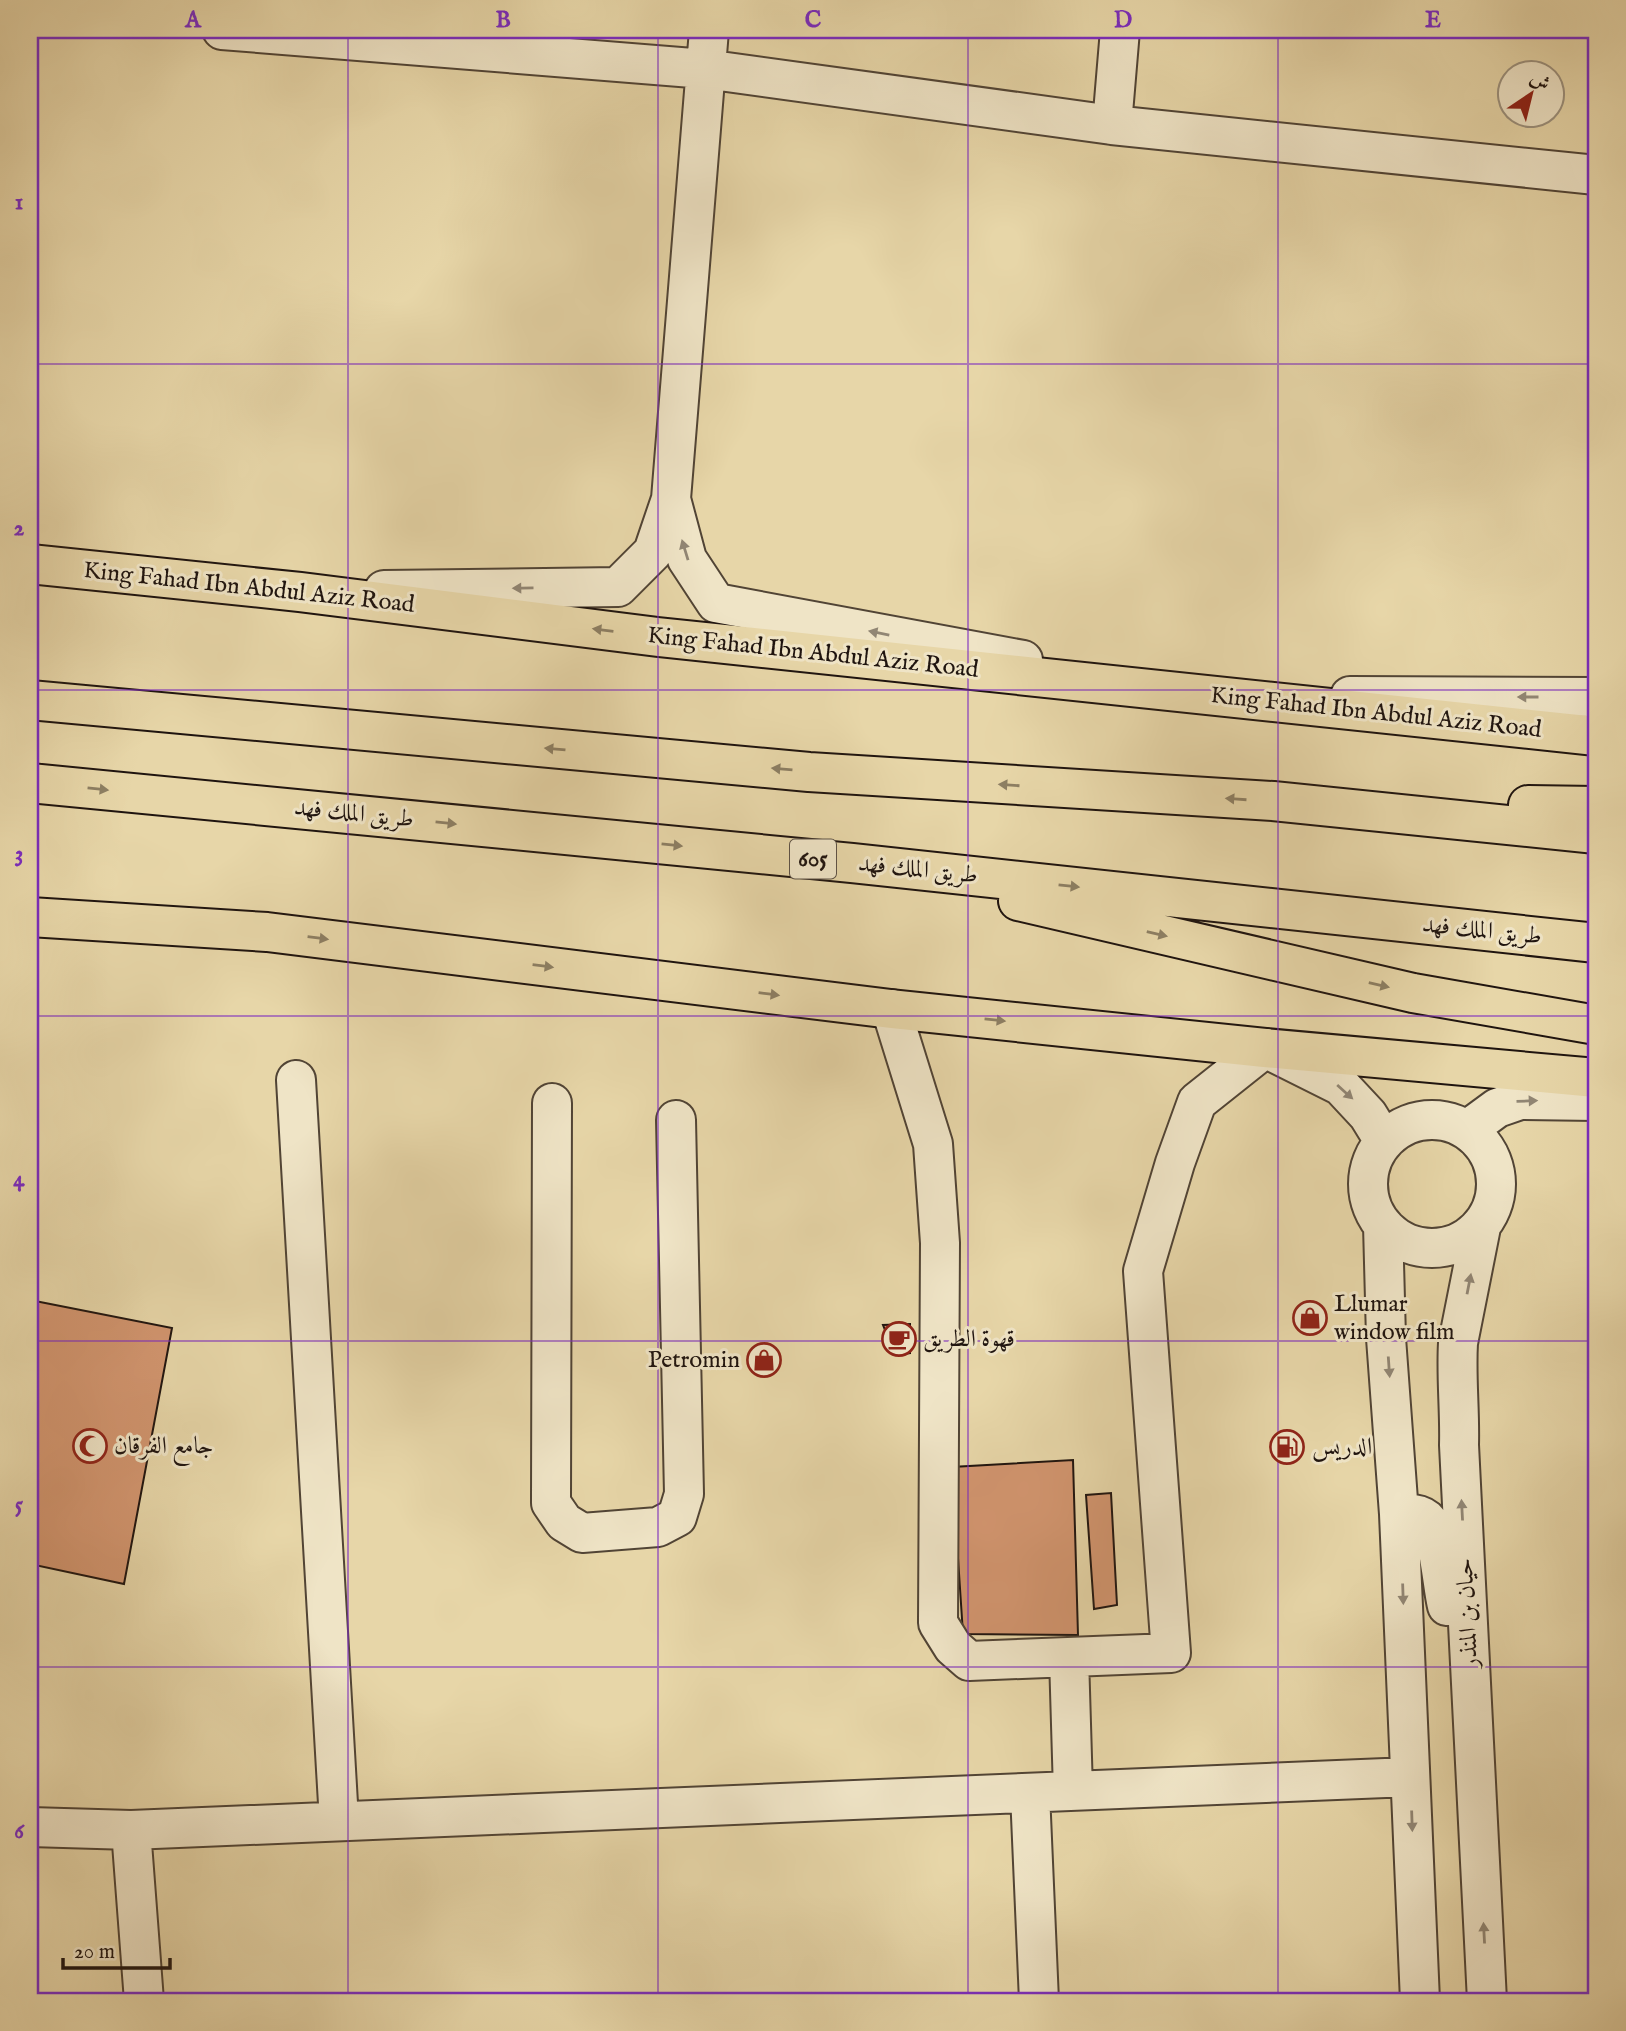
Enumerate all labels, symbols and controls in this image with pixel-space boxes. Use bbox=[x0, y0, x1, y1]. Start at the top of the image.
text: A bbox=[184, 6, 202, 35]
text: B bbox=[495, 6, 511, 35]
text: C bbox=[805, 6, 822, 35]
text: D bbox=[1114, 6, 1132, 35]
text: E bbox=[1425, 6, 1441, 35]
north arrow bbox=[1496, 60, 1566, 130]
text: ش bbox=[1525, 66, 1554, 97]
text: 1 bbox=[15, 188, 23, 217]
text: 2 bbox=[14, 514, 25, 543]
one-way arrow bbox=[679, 539, 690, 560]
street label: King Fahad Ibn Abdul Aziz Road bbox=[82, 555, 416, 621]
one-way arrow bbox=[512, 583, 534, 594]
street label: King Fahad Ibn Abdul Aziz Road bbox=[646, 620, 980, 686]
one-way arrow bbox=[592, 624, 614, 635]
one-way arrow bbox=[868, 628, 890, 639]
street label: King Fahad Ibn Abdul Aziz Road bbox=[1209, 680, 1543, 746]
one-way arrow bbox=[1517, 691, 1539, 703]
one-way arrow bbox=[544, 743, 566, 754]
one-way arrow bbox=[771, 764, 793, 775]
one-way arrow bbox=[997, 779, 1019, 790]
one-way arrow bbox=[87, 784, 109, 795]
street label: طريق الملك فهد bbox=[293, 792, 415, 836]
one-way arrow bbox=[1225, 793, 1247, 804]
one-way arrow bbox=[435, 818, 457, 829]
road number: 605 bbox=[790, 839, 836, 878]
text: 3 bbox=[15, 840, 23, 869]
one-way arrow bbox=[662, 840, 684, 851]
street label: طريق الملك فهد bbox=[857, 848, 979, 892]
one-way arrow bbox=[1059, 881, 1081, 892]
street label: طريق الملك فهد bbox=[1421, 909, 1543, 953]
one-way arrow bbox=[1146, 928, 1168, 939]
one-way arrow bbox=[307, 933, 329, 944]
one-way arrow bbox=[533, 961, 555, 972]
one-way arrow bbox=[1368, 980, 1390, 991]
one-way arrow bbox=[758, 989, 780, 1000]
one-way arrow bbox=[984, 1015, 1006, 1026]
one-way arrow bbox=[1336, 1084, 1354, 1100]
one-way arrow bbox=[1516, 1096, 1538, 1107]
text: 4 bbox=[13, 1165, 25, 1194]
one-way arrow bbox=[1464, 1273, 1475, 1295]
place label: Llumar window film bbox=[1334, 1289, 1455, 1348]
shop icon: Llumar window film bbox=[1291, 1299, 1329, 1337]
cafe icon: قهوة الطريق bbox=[880, 1320, 918, 1358]
place label: قهوة الطريق bbox=[923, 1324, 1015, 1355]
shop icon: Petromin bbox=[745, 1341, 783, 1379]
place label: Petromin bbox=[648, 1345, 740, 1376]
one-way arrow bbox=[1383, 1356, 1394, 1378]
mosque icon: جامع الفرقان bbox=[71, 1427, 109, 1465]
fuel station icon: الدريس bbox=[1268, 1428, 1306, 1466]
place label: جامع الفرقان bbox=[114, 1431, 213, 1467]
place label: الدريس bbox=[1312, 1432, 1372, 1463]
text: 5 bbox=[15, 1491, 24, 1520]
one-way arrow bbox=[1457, 1499, 1468, 1521]
street label: حيان بن المنذر bbox=[1450, 1557, 1486, 1671]
one-way arrow bbox=[1397, 1583, 1408, 1605]
one-way arrow bbox=[1407, 1811, 1418, 1833]
text: 6 bbox=[14, 1817, 25, 1846]
one-way arrow bbox=[1478, 1922, 1489, 1944]
scale bar bbox=[63, 1926, 170, 1970]
text: 20 m bbox=[74, 1939, 115, 1966]

